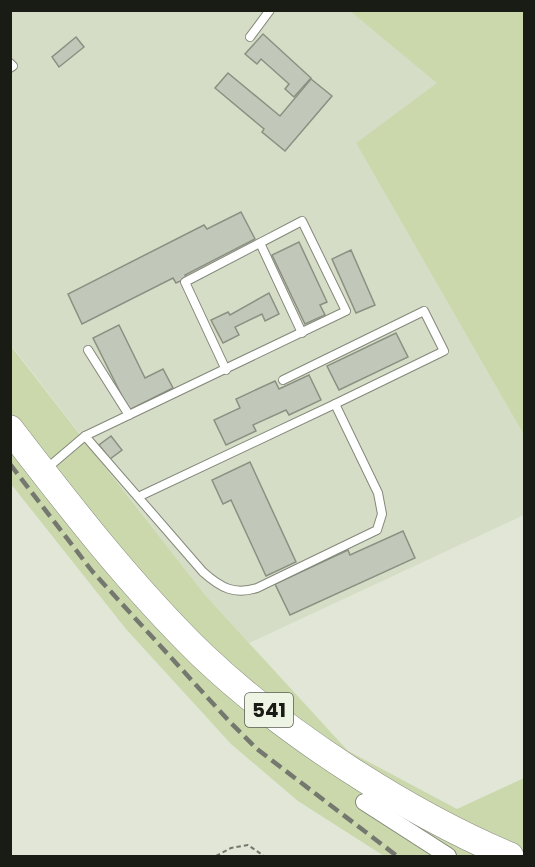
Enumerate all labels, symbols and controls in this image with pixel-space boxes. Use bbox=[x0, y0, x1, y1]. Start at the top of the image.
road number: 541 bbox=[245, 693, 293, 727]

